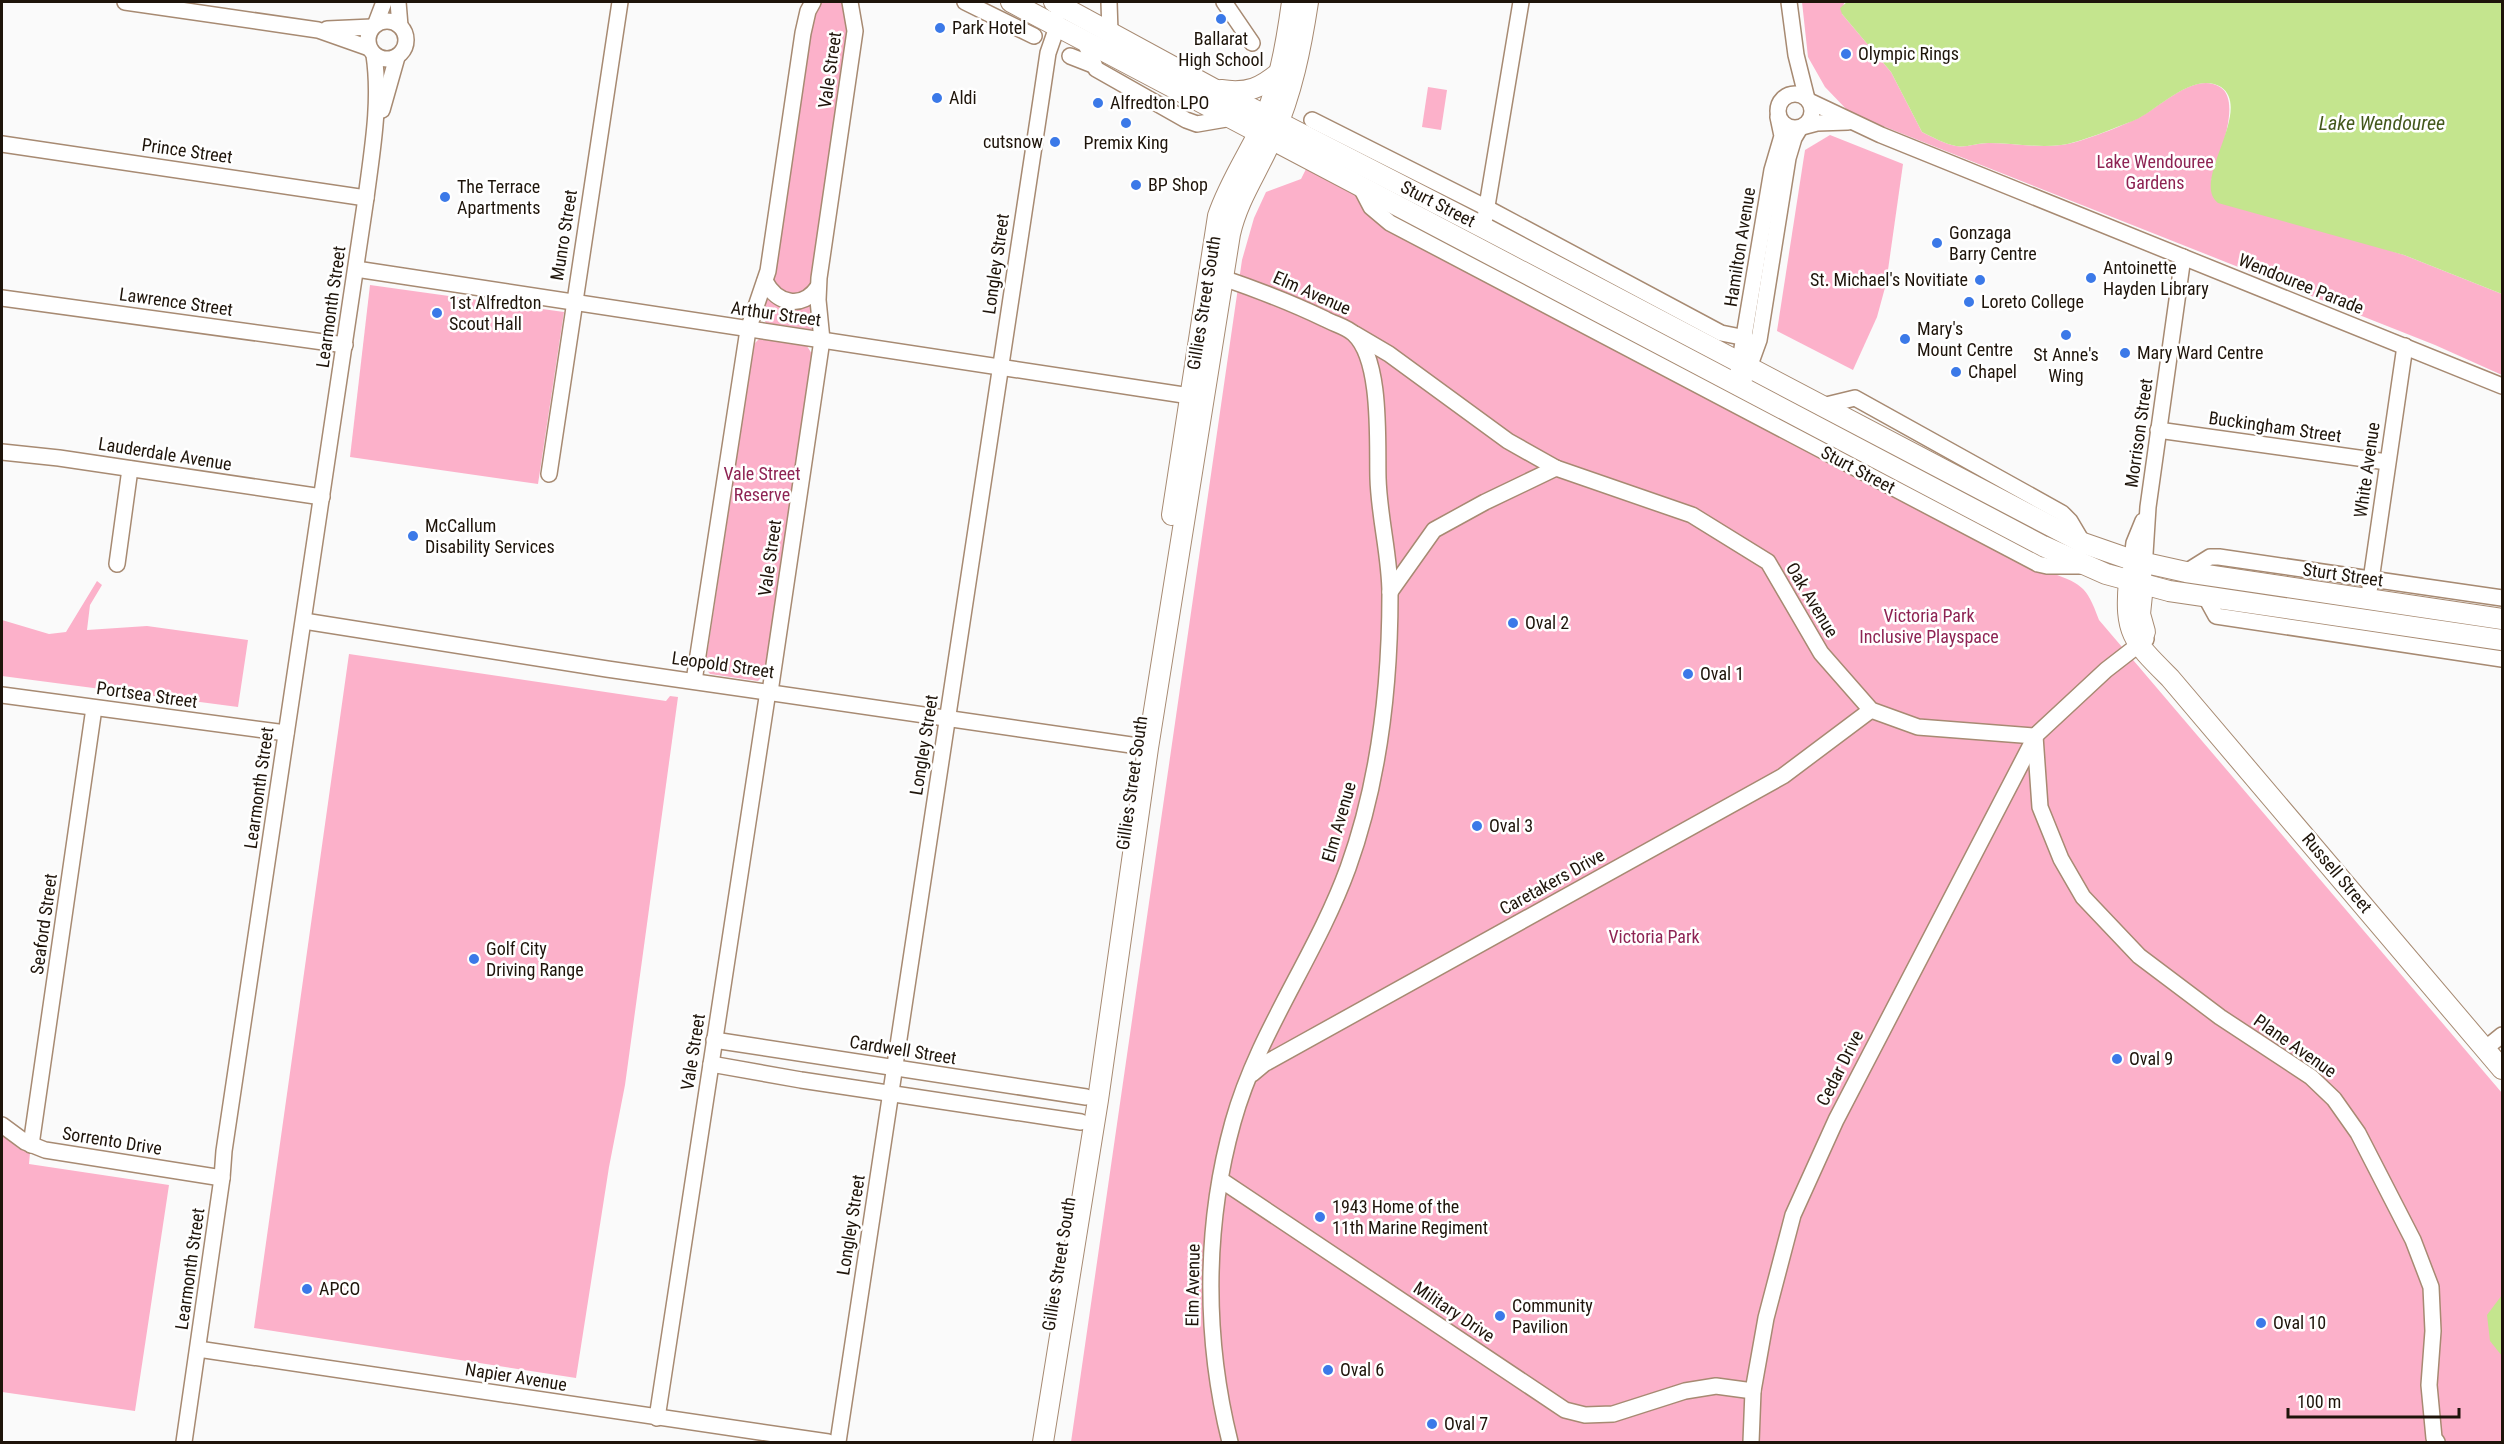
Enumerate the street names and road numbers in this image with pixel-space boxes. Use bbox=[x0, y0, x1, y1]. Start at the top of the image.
street label: Vale Street bbox=[814, 30, 845, 110]
street label: Prince Street bbox=[140, 134, 234, 167]
street label: Sturt Street bbox=[1397, 176, 1479, 231]
street label: Hamilton Avenue bbox=[1720, 186, 1759, 308]
street label: Munro Street bbox=[546, 188, 581, 282]
street label: Longley Street bbox=[978, 212, 1013, 316]
street label: Gillies Street South bbox=[1183, 234, 1224, 371]
street label: Learmonth Street bbox=[312, 245, 349, 369]
street label: Wendouree Parade bbox=[2235, 249, 2367, 318]
street label: Elm Avenue bbox=[1270, 266, 1354, 319]
street label: Lawrence Street bbox=[118, 283, 234, 320]
street label: Arthur Street bbox=[730, 297, 823, 330]
street label: Morrison Street bbox=[2120, 377, 2157, 489]
street label: Buckingham Street bbox=[2207, 407, 2343, 446]
street label: White Avenue bbox=[2349, 421, 2384, 519]
street label: Lauderdale Avenue bbox=[97, 433, 233, 474]
street label: Sturt Street bbox=[1818, 441, 1899, 498]
street label: Vale Street bbox=[754, 518, 785, 598]
street label: Sturt Street bbox=[2302, 558, 2385, 591]
street label: Oak Avenue bbox=[1782, 559, 1843, 641]
street label: Leopold Street bbox=[670, 647, 776, 682]
street label: Portsea Street bbox=[95, 677, 199, 712]
street label: Longley Street bbox=[905, 693, 942, 797]
street label: Gillies Street South bbox=[1112, 714, 1151, 851]
street label: Learmonth Street bbox=[240, 726, 277, 850]
street label: Elm Avenue bbox=[1317, 779, 1360, 864]
street label: Russell Street bbox=[2298, 829, 2377, 917]
street label: Caretakers Drive bbox=[1496, 844, 1608, 919]
street label: Seaford Street bbox=[26, 872, 61, 976]
street label: Plane Avenue bbox=[2250, 1010, 2341, 1082]
street label: Vale Street bbox=[676, 1012, 709, 1092]
street label: Cedar Drive bbox=[1812, 1027, 1867, 1109]
street label: Cardwell Street bbox=[848, 1031, 958, 1068]
street label: Sorrento Drive bbox=[61, 1122, 163, 1159]
street label: Longley Street bbox=[832, 1173, 869, 1277]
street label: Gillies Street South bbox=[1038, 1195, 1079, 1332]
street label: Learmonth Street bbox=[171, 1207, 208, 1331]
street label: Elm Avenue bbox=[1181, 1244, 1204, 1326]
street label: Military Drive bbox=[1410, 1277, 1499, 1346]
street label: Napier Avenue bbox=[464, 1358, 568, 1395]

